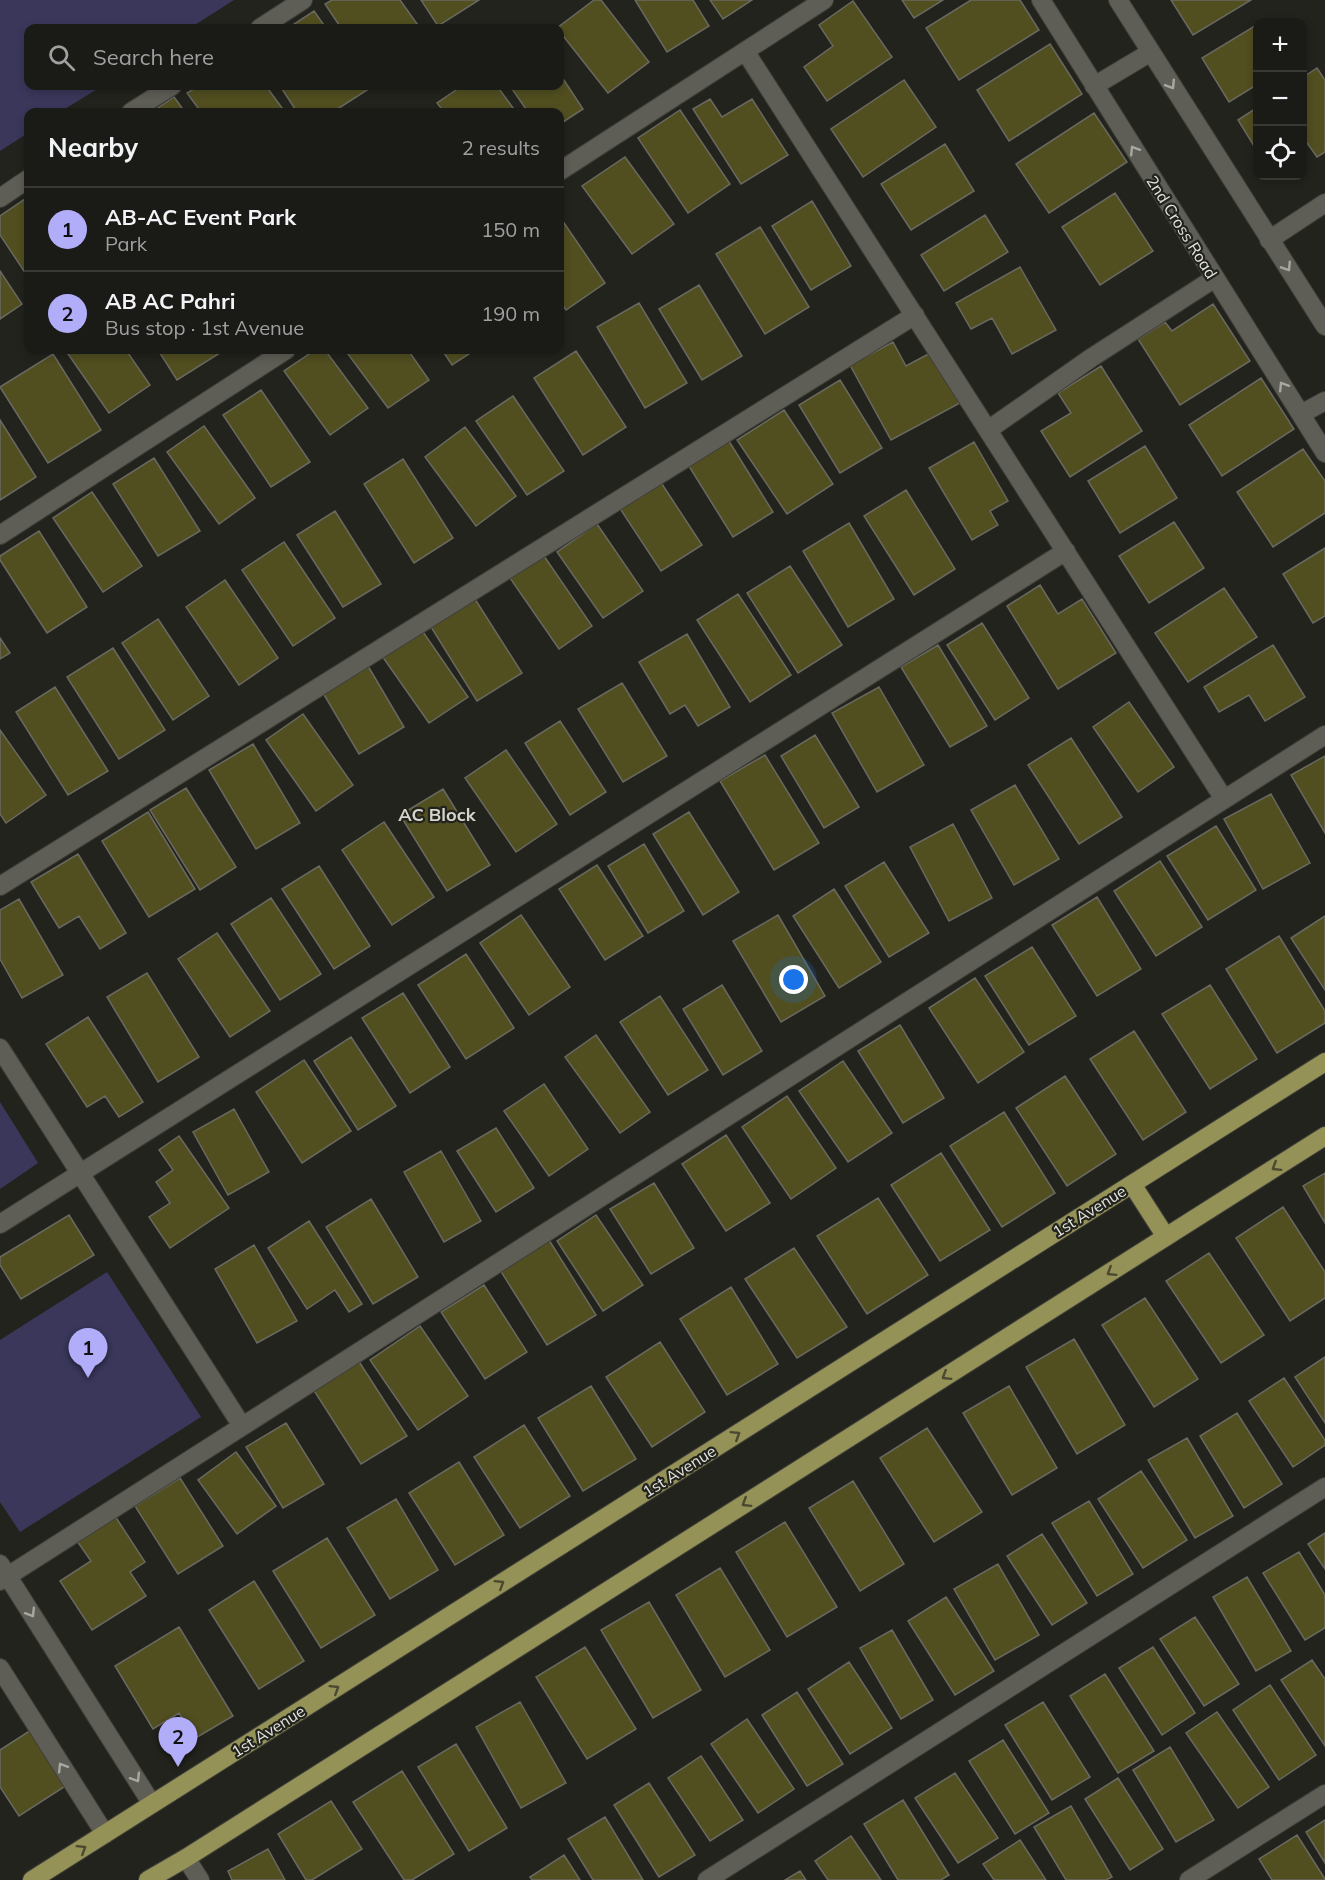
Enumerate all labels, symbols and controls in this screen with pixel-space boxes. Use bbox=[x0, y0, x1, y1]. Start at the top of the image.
map controls bbox=[1253, 18, 1307, 180]
button: + bbox=[1253, 18, 1307, 72]
search box bbox=[24, 24, 564, 90]
icon: search bbox=[45, 41, 78, 74]
text: Search here bbox=[93, 43, 214, 71]
button: − bbox=[1253, 72, 1307, 126]
one-way arrow bbox=[1164, 79, 1176, 89]
button: locate bbox=[1253, 126, 1307, 180]
text: Nearby bbox=[48, 131, 138, 164]
text: 2 results bbox=[462, 135, 540, 160]
one-way arrow bbox=[1130, 145, 1141, 156]
street label: 2nd Cross Road bbox=[1142, 172, 1222, 282]
text: AB-AC Event Park bbox=[105, 203, 296, 231]
text: 1 bbox=[62, 217, 74, 242]
text: 150 m bbox=[481, 217, 540, 242]
text: Park bbox=[105, 231, 147, 256]
one-way arrow bbox=[1280, 261, 1291, 272]
text: AB AC Pahri bbox=[105, 287, 235, 315]
text: 2 bbox=[62, 301, 74, 326]
text: 190 m bbox=[481, 301, 540, 326]
text: Bus stop · 1st Avenue bbox=[105, 315, 304, 340]
one-way arrow bbox=[1279, 381, 1290, 392]
district label: AC Block bbox=[398, 803, 477, 826]
your location bbox=[779, 965, 808, 994]
one-way arrow bbox=[1271, 1160, 1282, 1171]
street label: 1st Avenue bbox=[1049, 1181, 1129, 1241]
one-way arrow bbox=[1107, 1264, 1117, 1276]
pin: 1 bbox=[68, 1328, 107, 1378]
one-way arrow bbox=[942, 1369, 953, 1380]
one-way arrow bbox=[730, 1430, 740, 1442]
street label: 1st Avenue bbox=[639, 1441, 719, 1501]
one-way arrow bbox=[742, 1496, 753, 1507]
one-way arrow bbox=[494, 1580, 504, 1592]
one-way arrow bbox=[24, 1607, 36, 1617]
one-way arrow bbox=[329, 1684, 339, 1696]
street label: 1st Avenue bbox=[228, 1701, 308, 1761]
pin: 2 bbox=[158, 1718, 198, 1767]
one-way arrow bbox=[58, 1763, 70, 1773]
one-way arrow bbox=[128, 1772, 140, 1782]
one-way arrow bbox=[76, 1844, 86, 1856]

